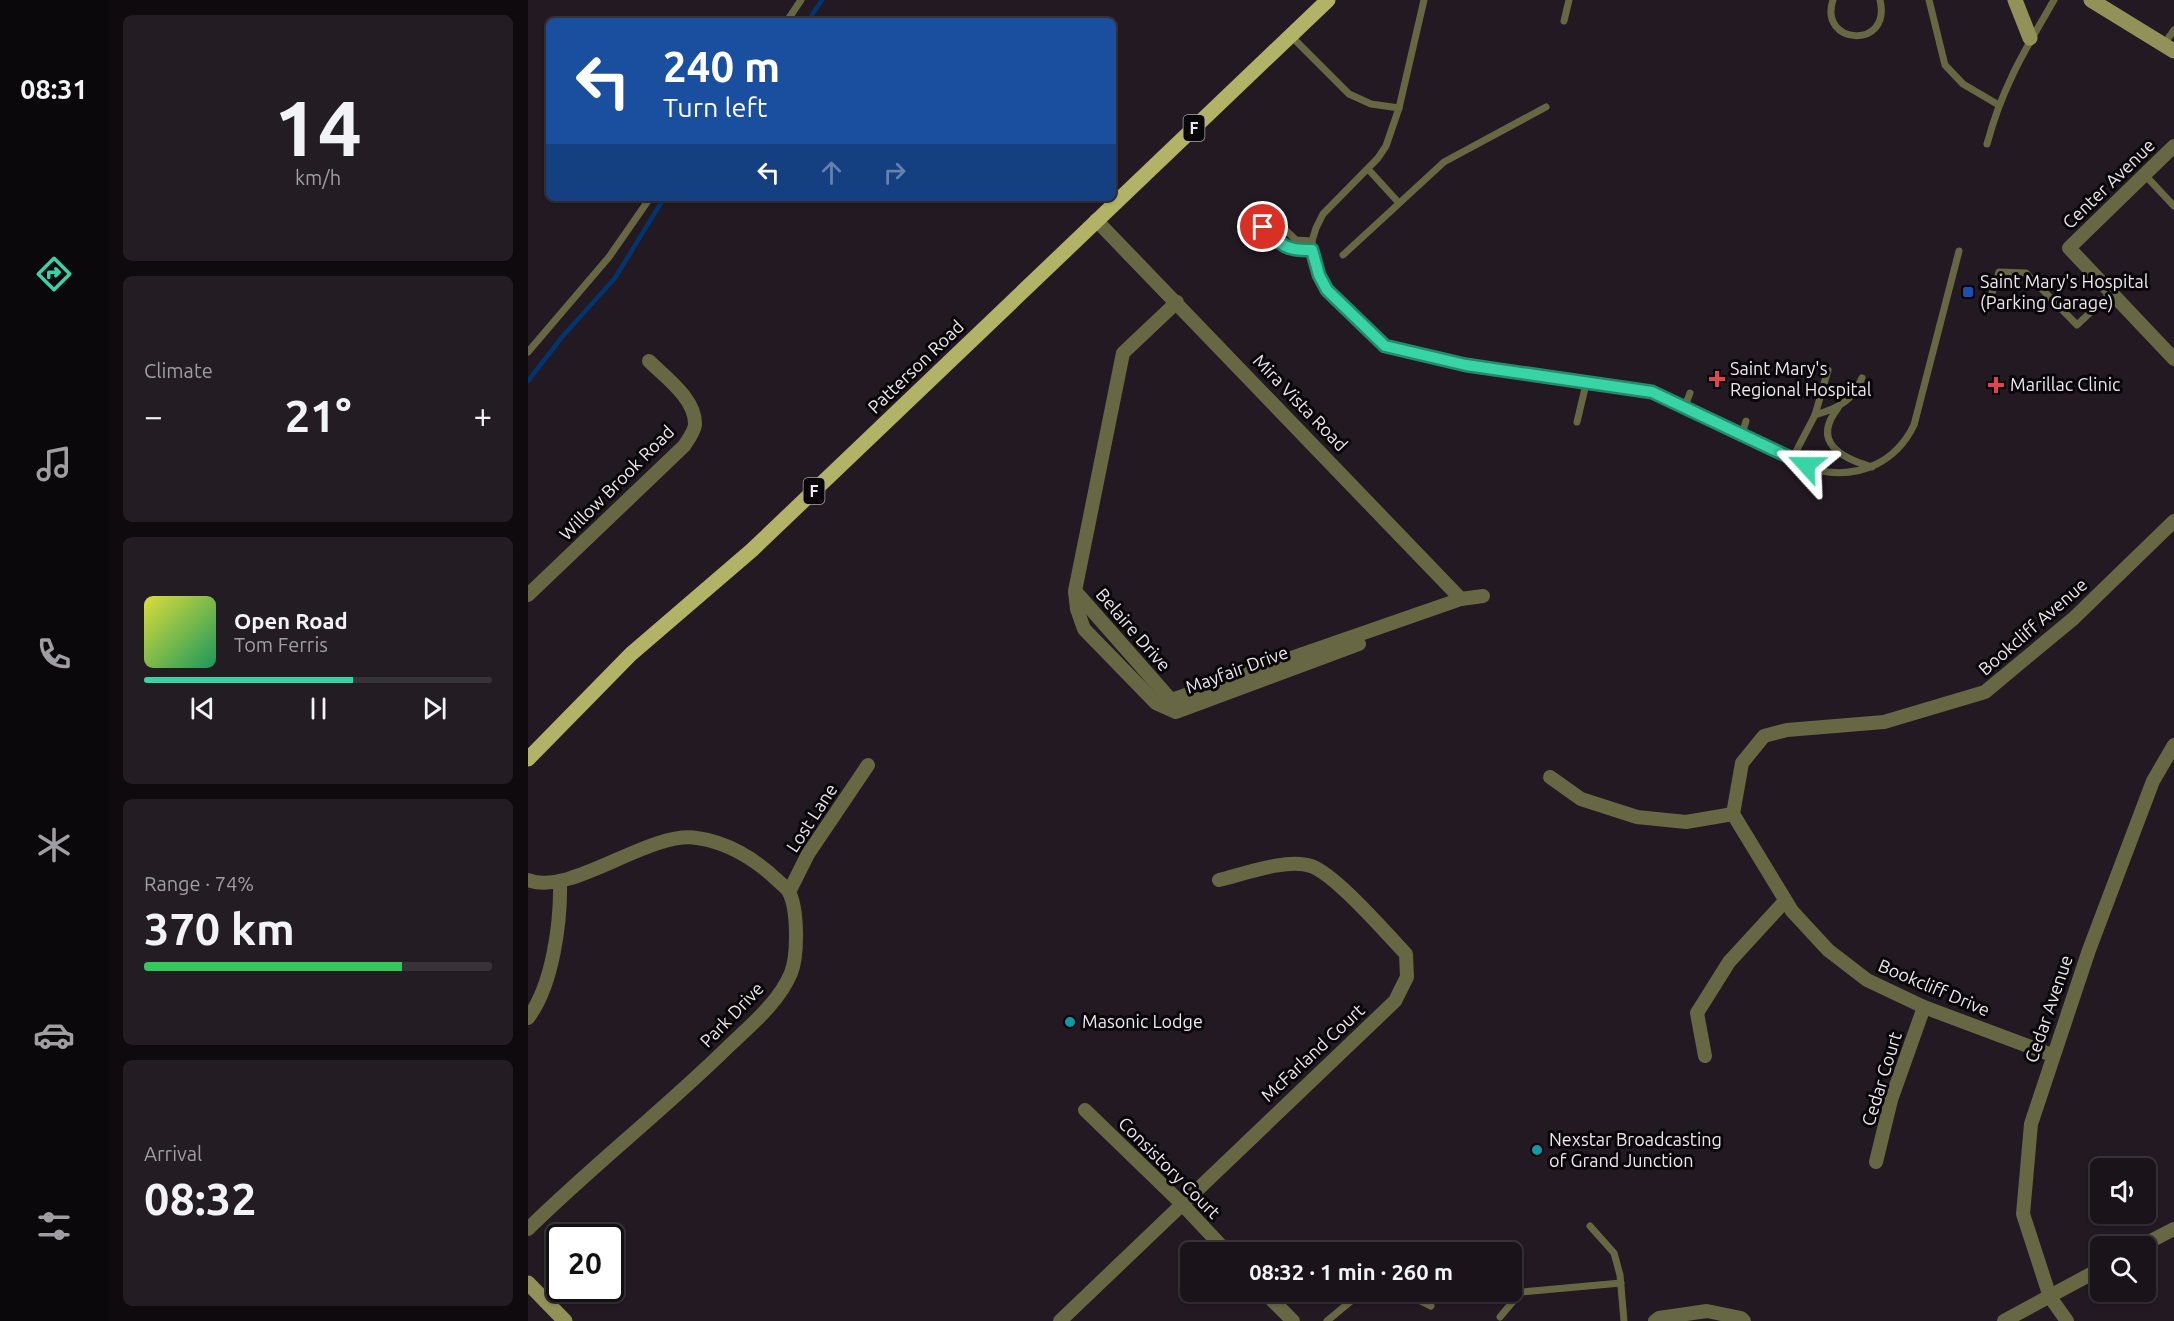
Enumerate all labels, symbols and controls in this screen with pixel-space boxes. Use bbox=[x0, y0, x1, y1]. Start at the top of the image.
icon: left bbox=[564, 42, 642, 120]
text: 240 m bbox=[663, 43, 780, 90]
text: 08:31 bbox=[20, 74, 88, 104]
text: 14 bbox=[274, 83, 362, 171]
text: Turn left bbox=[663, 92, 767, 122]
road number: F bbox=[1184, 115, 1204, 141]
street label: Center Avenue bbox=[2058, 134, 2158, 232]
icon: left bbox=[752, 156, 785, 189]
icon: ahead bbox=[815, 156, 848, 189]
icon: right bbox=[878, 156, 911, 189]
text: km/h bbox=[295, 166, 341, 189]
pin bbox=[1237, 201, 1288, 252]
icon: arrive bbox=[1246, 210, 1279, 243]
icon: directions bbox=[33, 253, 75, 295]
place label: Saint Mary's Hospital (Parking Garage) bbox=[1980, 271, 2149, 313]
marker: Saint Mary's Hospital (Parking Garage) bbox=[1961, 285, 1975, 299]
street label: Patterson Road bbox=[863, 316, 967, 417]
street label: Mira Vista Road bbox=[1250, 350, 1352, 455]
place label: Saint Mary's Regional Hospital bbox=[1730, 358, 1872, 399]
text: Climate bbox=[144, 359, 213, 382]
marker: Saint Mary's Regional Hospital bbox=[1708, 370, 1726, 388]
place label: Marillac Clinic bbox=[2010, 374, 2120, 394]
marker: Marillac Clinic bbox=[1987, 376, 2005, 394]
text: 21° bbox=[285, 390, 351, 441]
text: − bbox=[144, 397, 163, 434]
text: + bbox=[473, 397, 492, 434]
street label: Willow Brook Road bbox=[555, 421, 678, 544]
position arrow bbox=[1774, 433, 1838, 497]
icon: music bbox=[33, 443, 75, 485]
road number: F bbox=[804, 478, 824, 504]
street label: Bookcliff Avenue bbox=[1974, 574, 2091, 679]
street label: Belaire Drive bbox=[1092, 584, 1175, 675]
text: Open Road bbox=[234, 608, 348, 633]
icon: phone bbox=[33, 633, 75, 675]
text: Tom Ferris bbox=[234, 633, 328, 656]
street label: Mayfair Drive bbox=[1183, 641, 1291, 697]
icon: previous bbox=[186, 692, 219, 725]
icon: pause bbox=[302, 692, 335, 725]
icon: next bbox=[418, 692, 451, 725]
street label: Lost Lane bbox=[782, 780, 841, 855]
icon: climate bbox=[33, 824, 75, 866]
text: Range · 74% bbox=[144, 872, 254, 895]
text: 370 km bbox=[144, 903, 295, 954]
street label: Cedar Avenue bbox=[2020, 952, 2076, 1065]
street label: Bookcliff Drive bbox=[1876, 955, 1993, 1020]
street label: Park Drive bbox=[695, 978, 767, 1051]
street label: McFarland Court bbox=[1257, 999, 1368, 1105]
place label: Masonic Lodge bbox=[1082, 1011, 1203, 1031]
icon: car bbox=[33, 1014, 75, 1056]
marker: Masonic Lodge bbox=[1063, 1015, 1077, 1029]
street label: Cedar Court bbox=[1857, 1029, 1905, 1128]
street label: Consistory Court bbox=[1115, 1112, 1225, 1222]
place label: Nexstar Broadcasting of Grand Junction bbox=[1549, 1129, 1722, 1170]
text: Arrival bbox=[144, 1142, 202, 1165]
marker: Nexstar Broadcasting of Grand Junction bbox=[1530, 1143, 1544, 1157]
map controls bbox=[2090, 1158, 2156, 1302]
button: sound bbox=[2090, 1158, 2156, 1224]
text: 08:32 bbox=[144, 1173, 257, 1224]
icon: filters bbox=[33, 1205, 75, 1247]
speed limit sign: 20 bbox=[546, 1224, 624, 1302]
button: search bbox=[2090, 1236, 2156, 1302]
text: 08:32 · 1 min · 260 m bbox=[1249, 1259, 1453, 1284]

